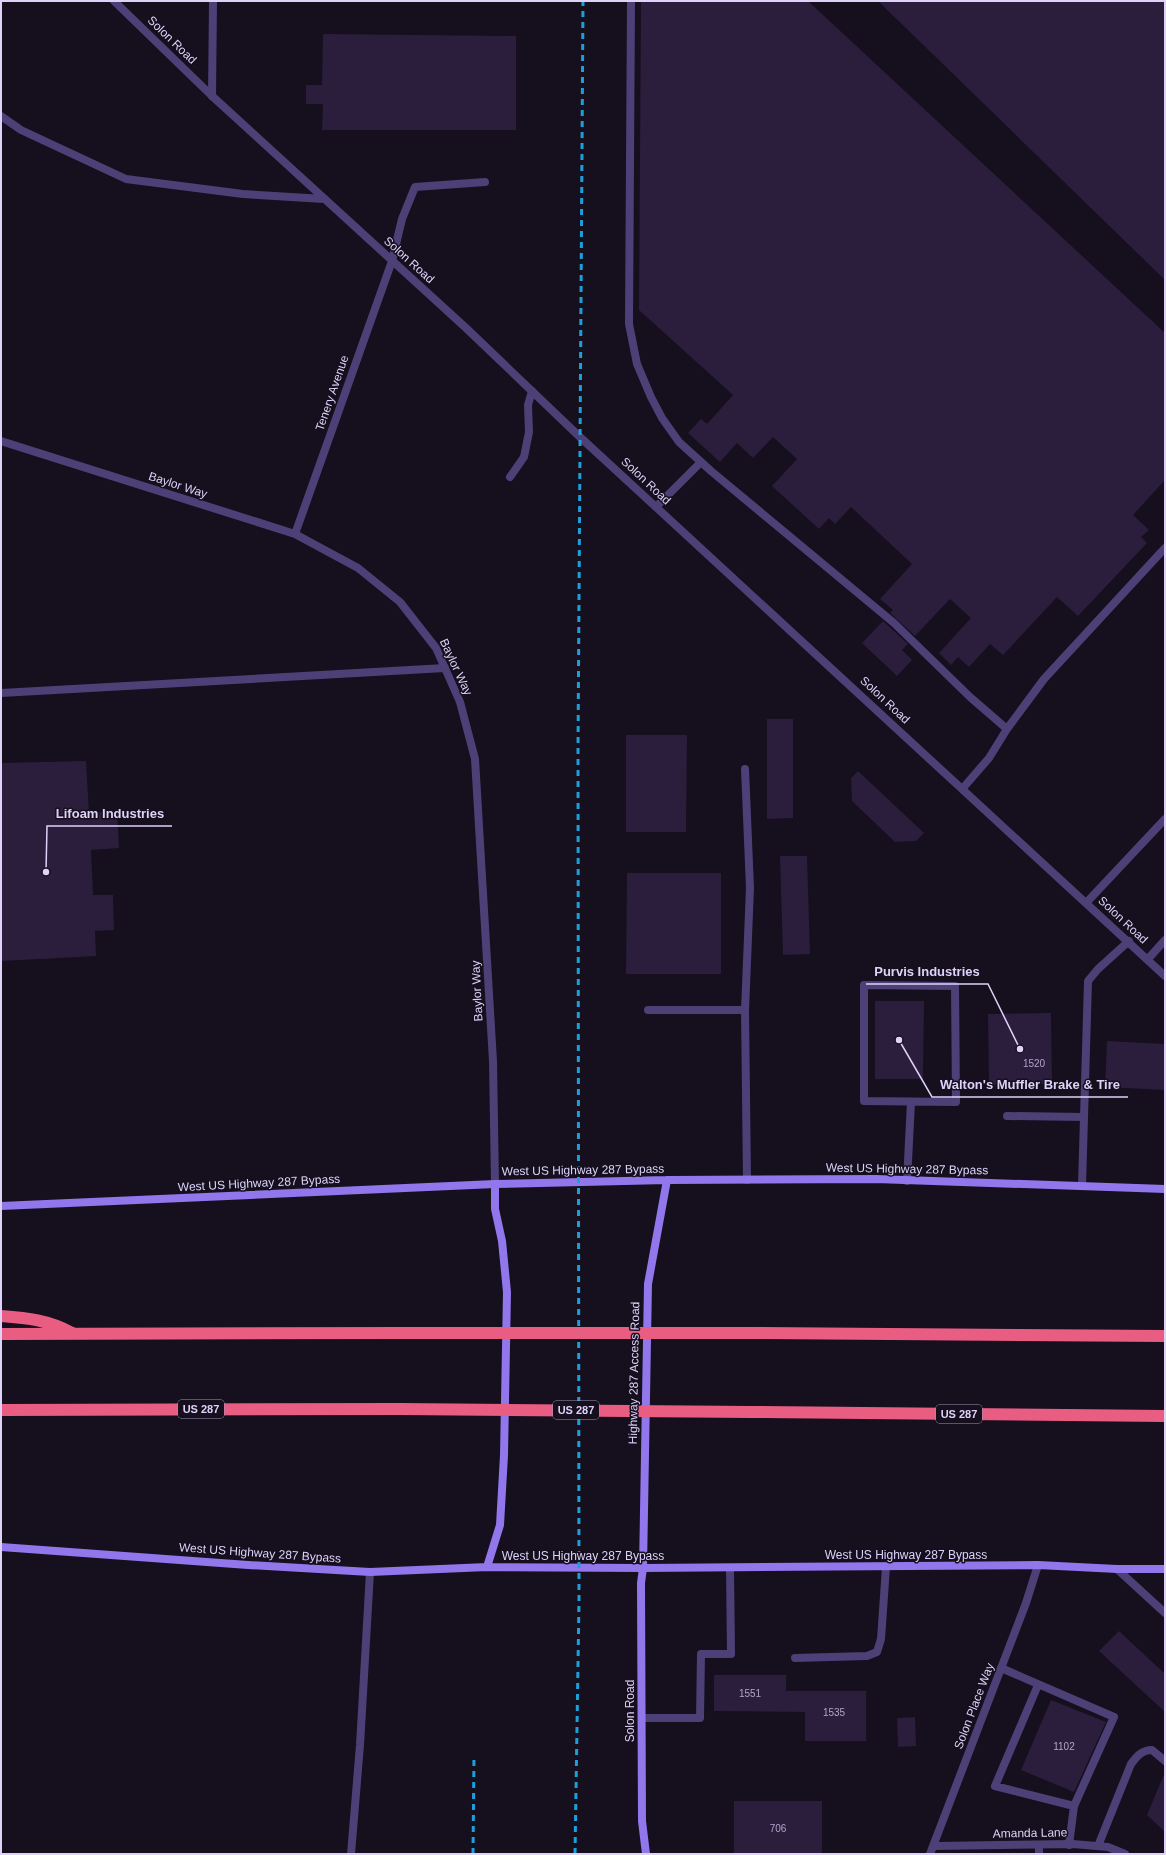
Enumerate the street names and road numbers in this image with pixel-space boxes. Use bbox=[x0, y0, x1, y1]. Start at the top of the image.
street label: Solon Road bbox=[145, 13, 199, 67]
street label: Solon Road bbox=[381, 234, 437, 286]
street label: Tenery Avenue bbox=[312, 353, 352, 433]
street label: Solon Road bbox=[618, 454, 674, 508]
street label: Baylor Way bbox=[147, 469, 209, 501]
street label: Baylor Way bbox=[437, 636, 475, 698]
street label: Solon Road bbox=[857, 673, 913, 727]
street label: Solon Road bbox=[1095, 893, 1151, 947]
street label: Baylor Way bbox=[468, 960, 486, 1022]
street label: West US Highway 287 Bypass bbox=[826, 1161, 988, 1177]
street label: West US Highway 287 Bypass bbox=[502, 1162, 664, 1178]
street label: West US Highway 287 Bypass bbox=[177, 1172, 341, 1194]
street label: Highway 287 Access Road bbox=[626, 1302, 642, 1444]
road number: US 287 bbox=[178, 1400, 224, 1418]
road number: US 287 bbox=[553, 1401, 599, 1419]
road number: US 287 bbox=[936, 1405, 982, 1423]
street label: West US Highway 287 Bypass bbox=[178, 1540, 342, 1566]
street label: West US Highway 287 Bypass bbox=[825, 1548, 987, 1562]
street label: West US Highway 287 Bypass bbox=[502, 1549, 664, 1563]
street label: Solon Place Way bbox=[951, 1661, 997, 1751]
street label: Solon Road bbox=[623, 1680, 637, 1742]
street label: Amanda Lane bbox=[993, 1825, 1068, 1841]

